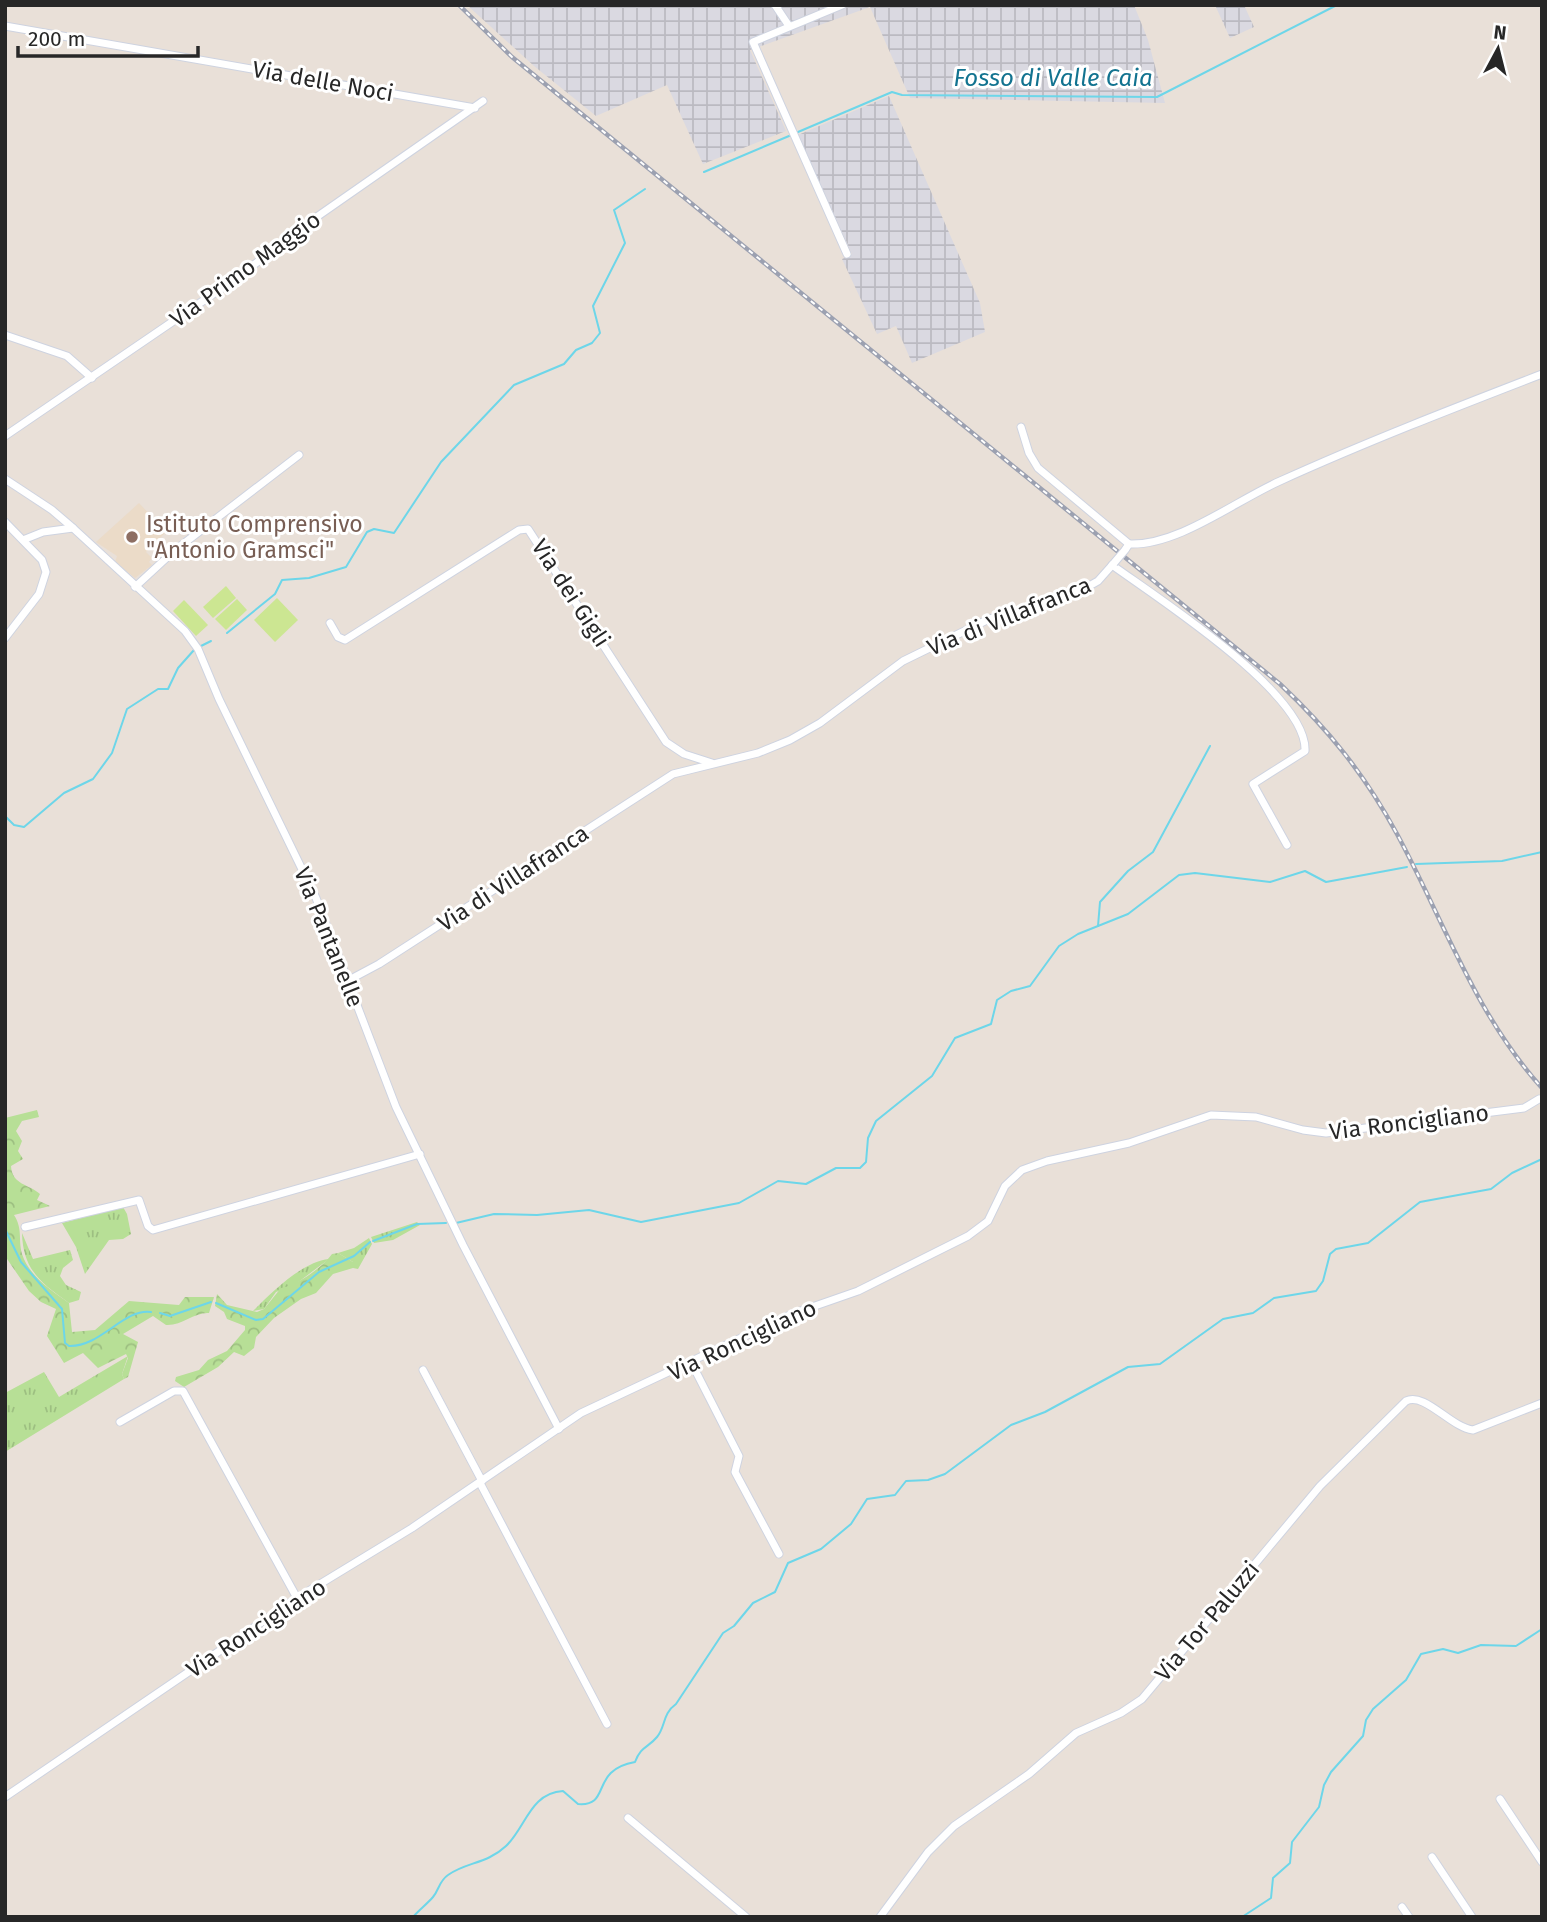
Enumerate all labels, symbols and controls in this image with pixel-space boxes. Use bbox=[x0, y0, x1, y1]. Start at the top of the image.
scale bar bbox=[18, 14, 198, 58]
north arrow bbox=[1463, 14, 1533, 84]
text: N bbox=[1492, 20, 1508, 45]
text: 200 m bbox=[28, 26, 85, 52]
street label: Via delle Noci bbox=[250, 55, 396, 107]
water label: Fosso di Valle Caia bbox=[953, 64, 1153, 92]
street label: Via Primo Maggio bbox=[164, 205, 326, 333]
place label: Istituto Comprensivo "Antonio Gramsci" bbox=[146, 510, 363, 564]
marker: Istituto Comprensivo "Antonio Gramsci" bbox=[124, 529, 140, 545]
street label: Via dei Gigli bbox=[526, 534, 616, 652]
street label: Via di Villafranca bbox=[923, 570, 1095, 662]
street label: Via di Villafranca bbox=[432, 819, 594, 937]
street label: Via Pantanelle bbox=[288, 863, 370, 1011]
street label: Via Roncigliano bbox=[1328, 1098, 1490, 1146]
street label: Via Roncigliano bbox=[663, 1293, 821, 1387]
street label: Via Tor Paluzzi bbox=[1149, 1555, 1265, 1687]
street label: Via Roncigliano bbox=[181, 1573, 331, 1683]

